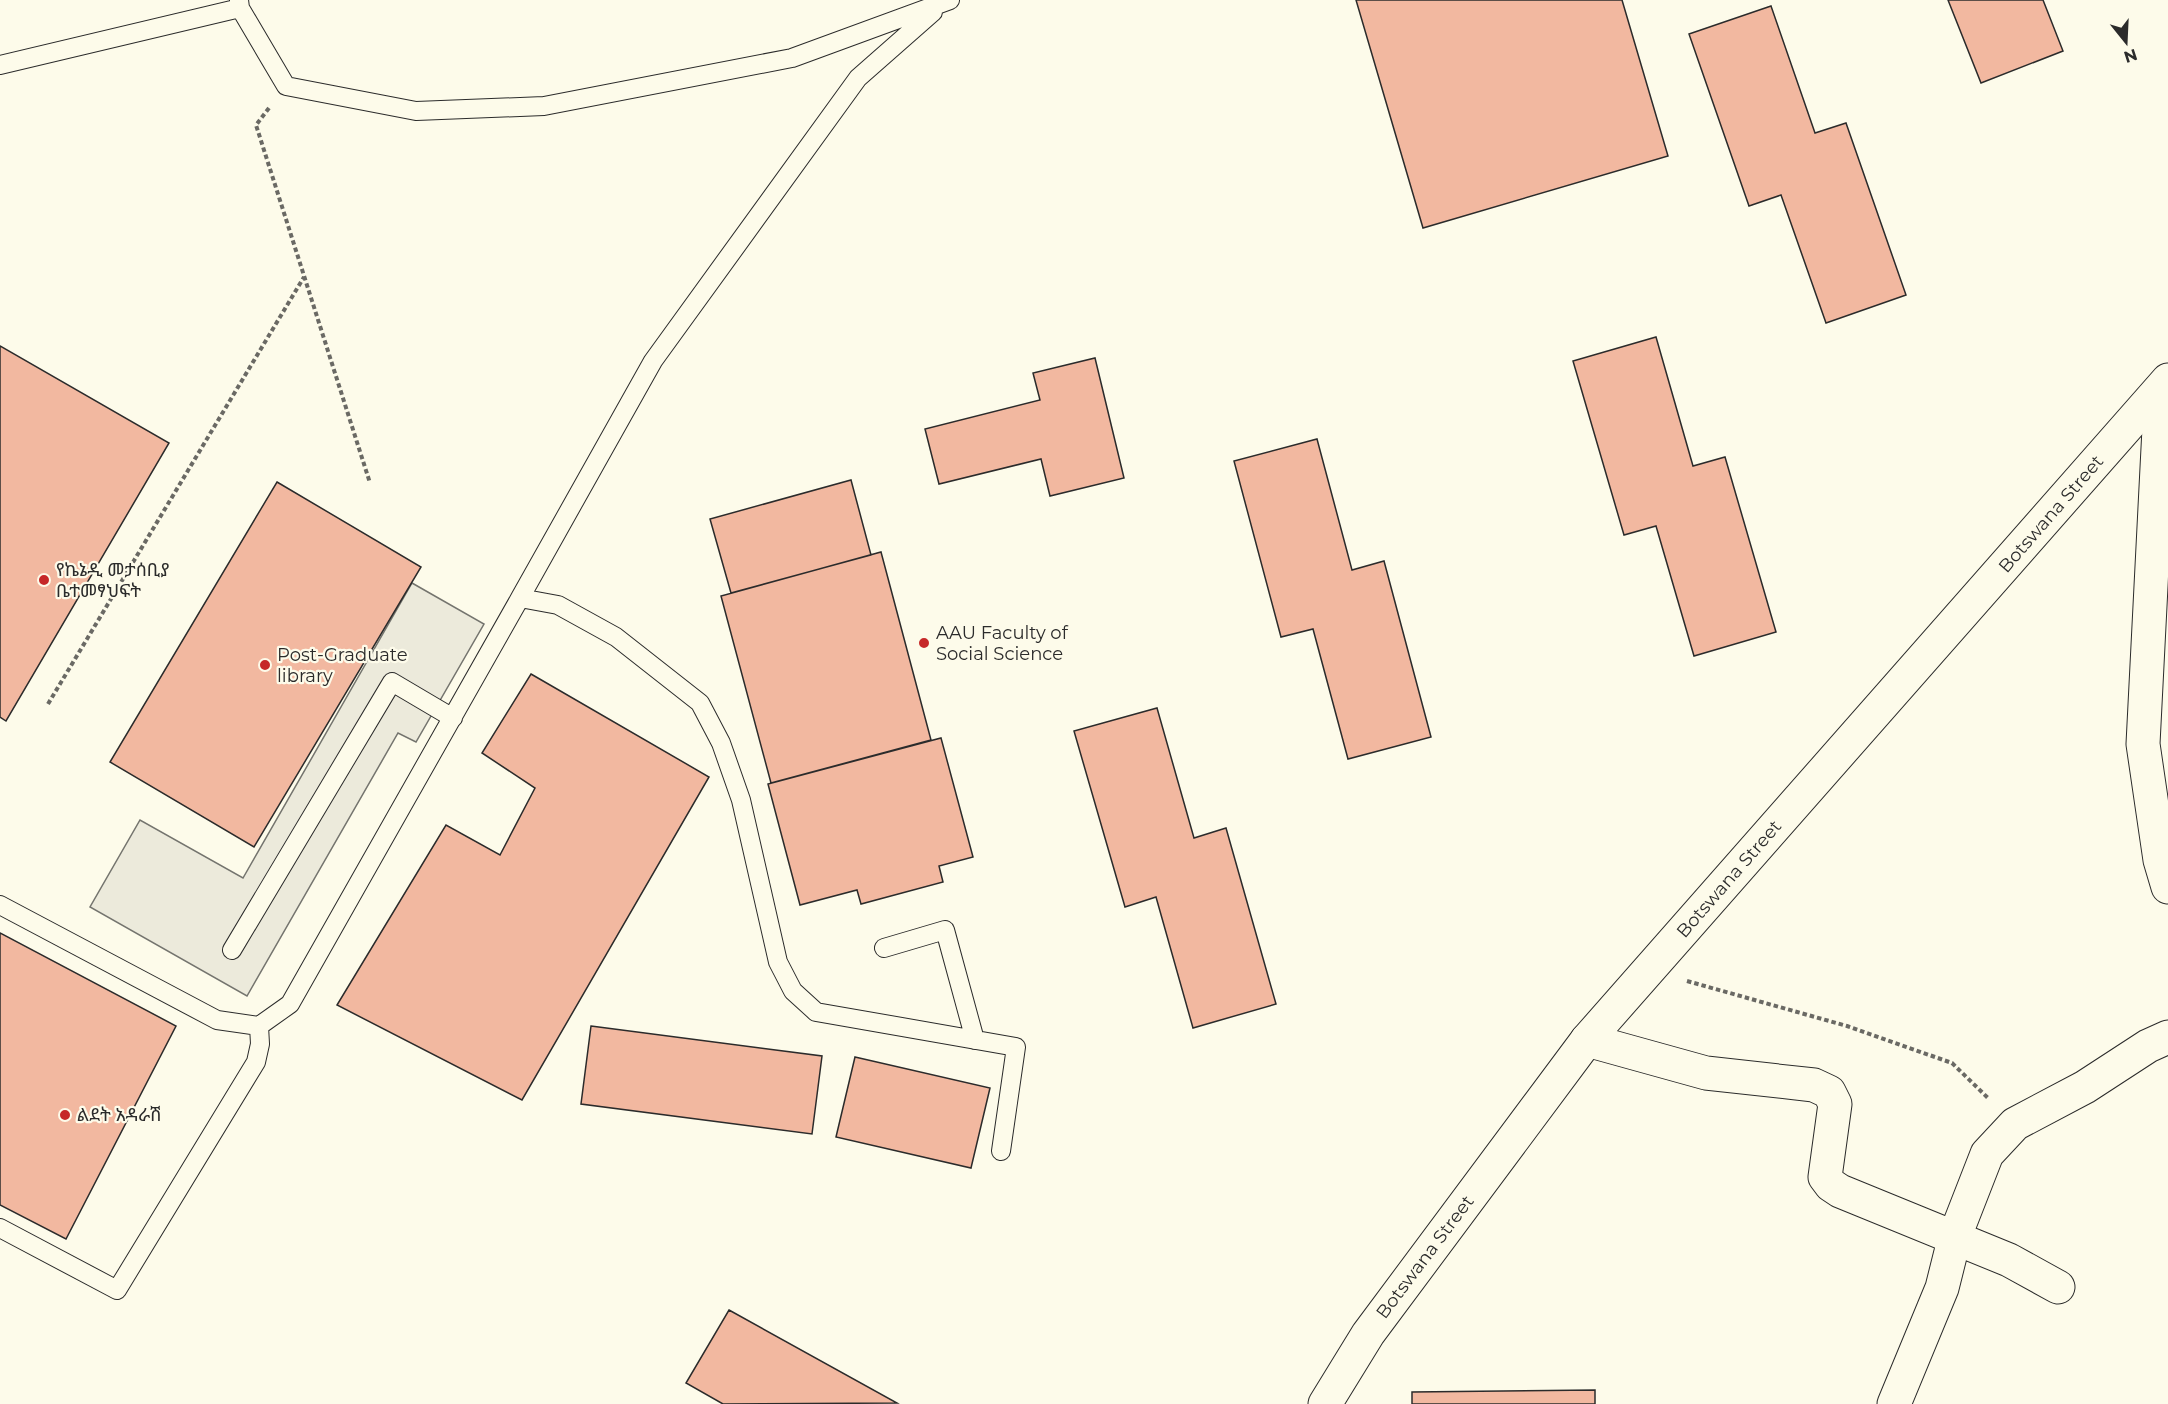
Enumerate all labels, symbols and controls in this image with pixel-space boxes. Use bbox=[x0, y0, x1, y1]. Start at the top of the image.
north arrow bbox=[2096, 12, 2156, 72]
text: N bbox=[2121, 45, 2140, 67]
street label: Botswana Street bbox=[1994, 451, 2108, 577]
place label: የኬኔዲ መታሰቢያ ቤተመፃህፍት bbox=[56, 559, 169, 602]
marker: የኬኔዲ መታሰቢያ ቤተመፃህፍት bbox=[37, 573, 51, 587]
place label: AAU Faculty of Social Science bbox=[936, 622, 1069, 665]
marker: AAU Faculty of Social Science bbox=[917, 636, 931, 650]
place label: Post-Graduate library bbox=[277, 644, 408, 687]
marker: Post-Graduate library bbox=[258, 658, 272, 672]
street label: Botswana Street bbox=[1672, 816, 1786, 942]
place label: ልደት አዳራሽ bbox=[77, 1104, 162, 1126]
marker: ልደት አዳራሽ bbox=[58, 1108, 72, 1122]
street label: Botswana Street bbox=[1371, 1191, 1479, 1323]

